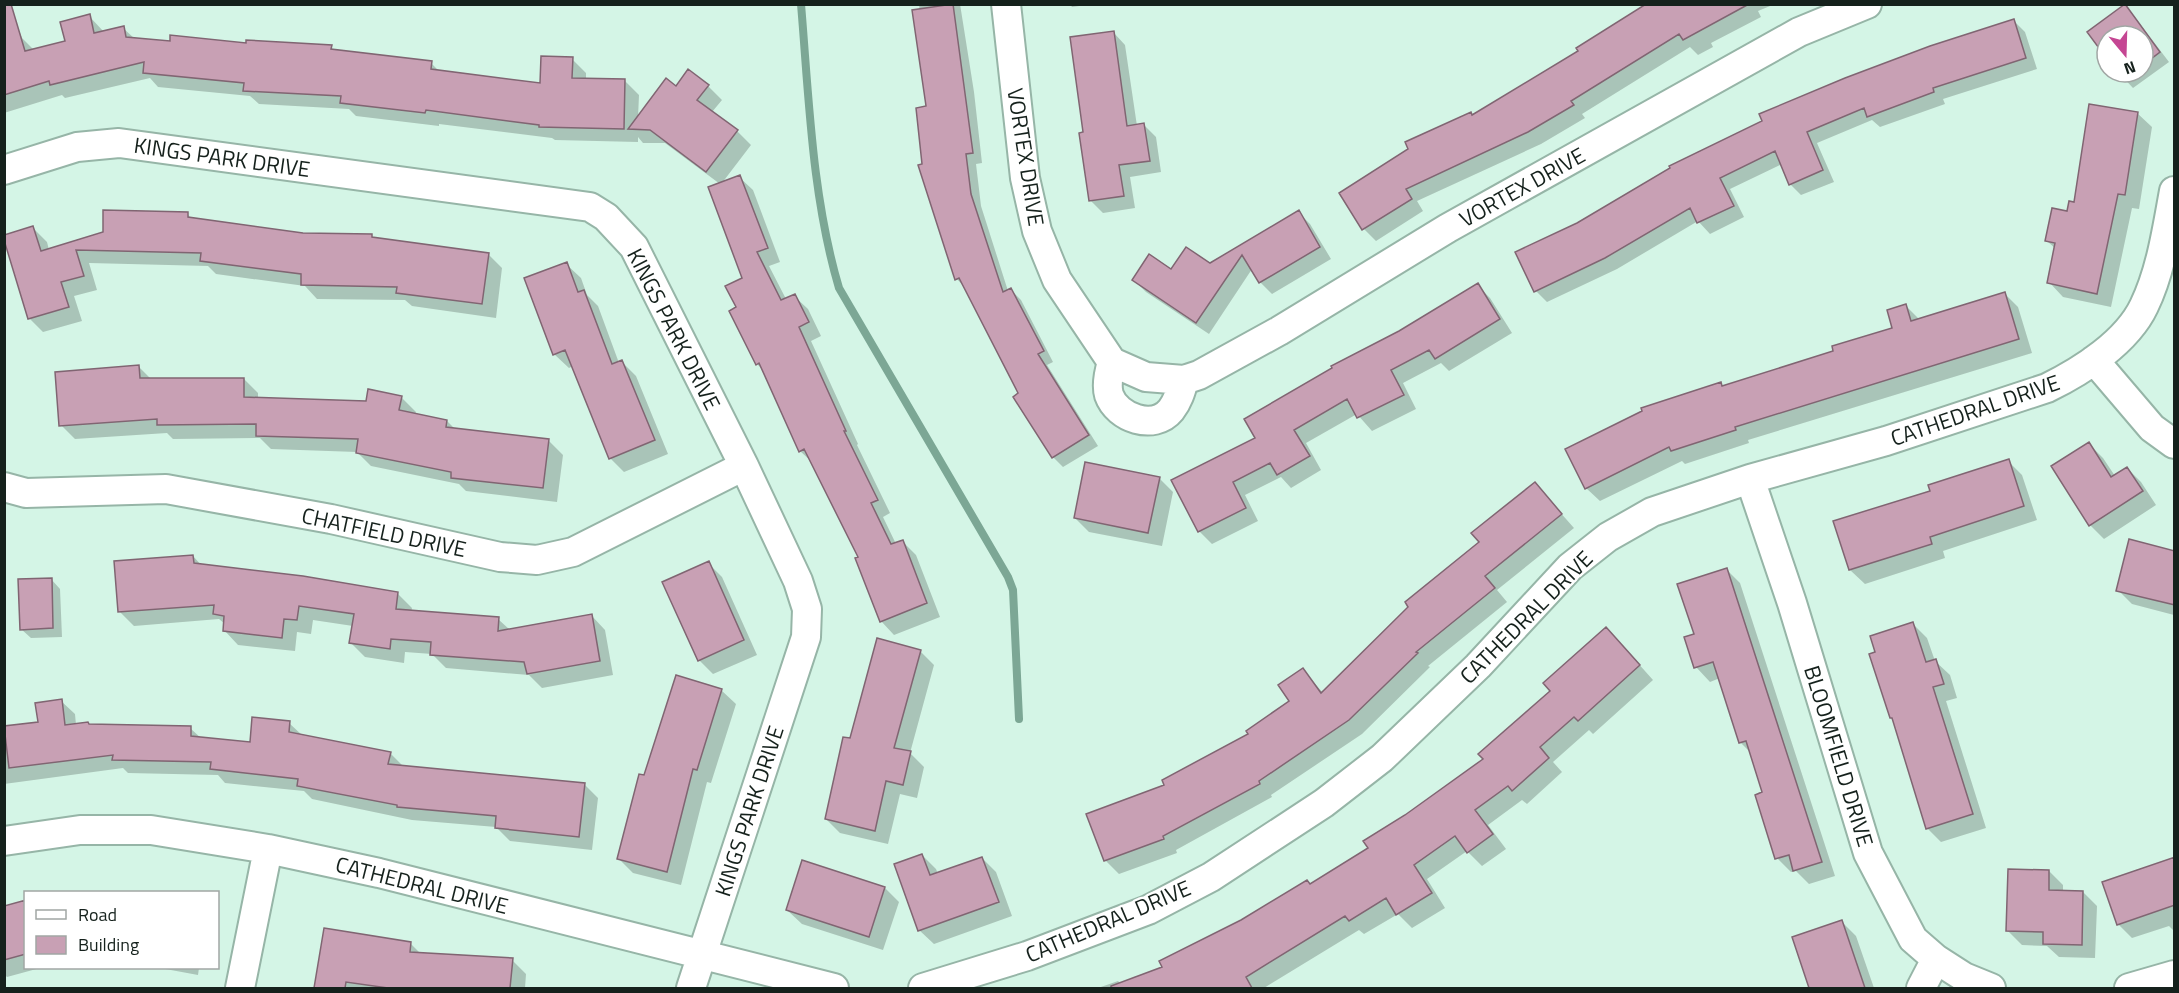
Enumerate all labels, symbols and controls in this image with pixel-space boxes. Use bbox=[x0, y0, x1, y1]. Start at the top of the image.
north arrow bbox=[2095, 24, 2155, 84]
text: N bbox=[2121, 55, 2139, 81]
street label: VORTEX DRIVE bbox=[998, 86, 1054, 228]
street label: KINGS PARK DRIVE bbox=[132, 128, 312, 186]
street label: VORTEX DRIVE bbox=[1453, 138, 1591, 236]
street label: KINGS PARK DRIVE bbox=[619, 242, 729, 416]
street label: CATHEDRAL DRIVE bbox=[1886, 365, 2064, 455]
street label: CHATFIELD DRIVE bbox=[299, 498, 469, 566]
street label: CATHEDRAL DRIVE bbox=[1451, 542, 1601, 692]
street label: BLOOMFIELD DRIVE bbox=[1795, 661, 1883, 851]
street label: KINGS PARK DRIVE bbox=[705, 721, 793, 901]
street label: CATHEDRAL DRIVE bbox=[332, 847, 512, 923]
street label: CATHEDRAL DRIVE bbox=[1020, 871, 1196, 971]
legend bbox=[24, 891, 219, 969]
text: Road bbox=[78, 901, 117, 928]
text: Building bbox=[78, 931, 139, 958]

